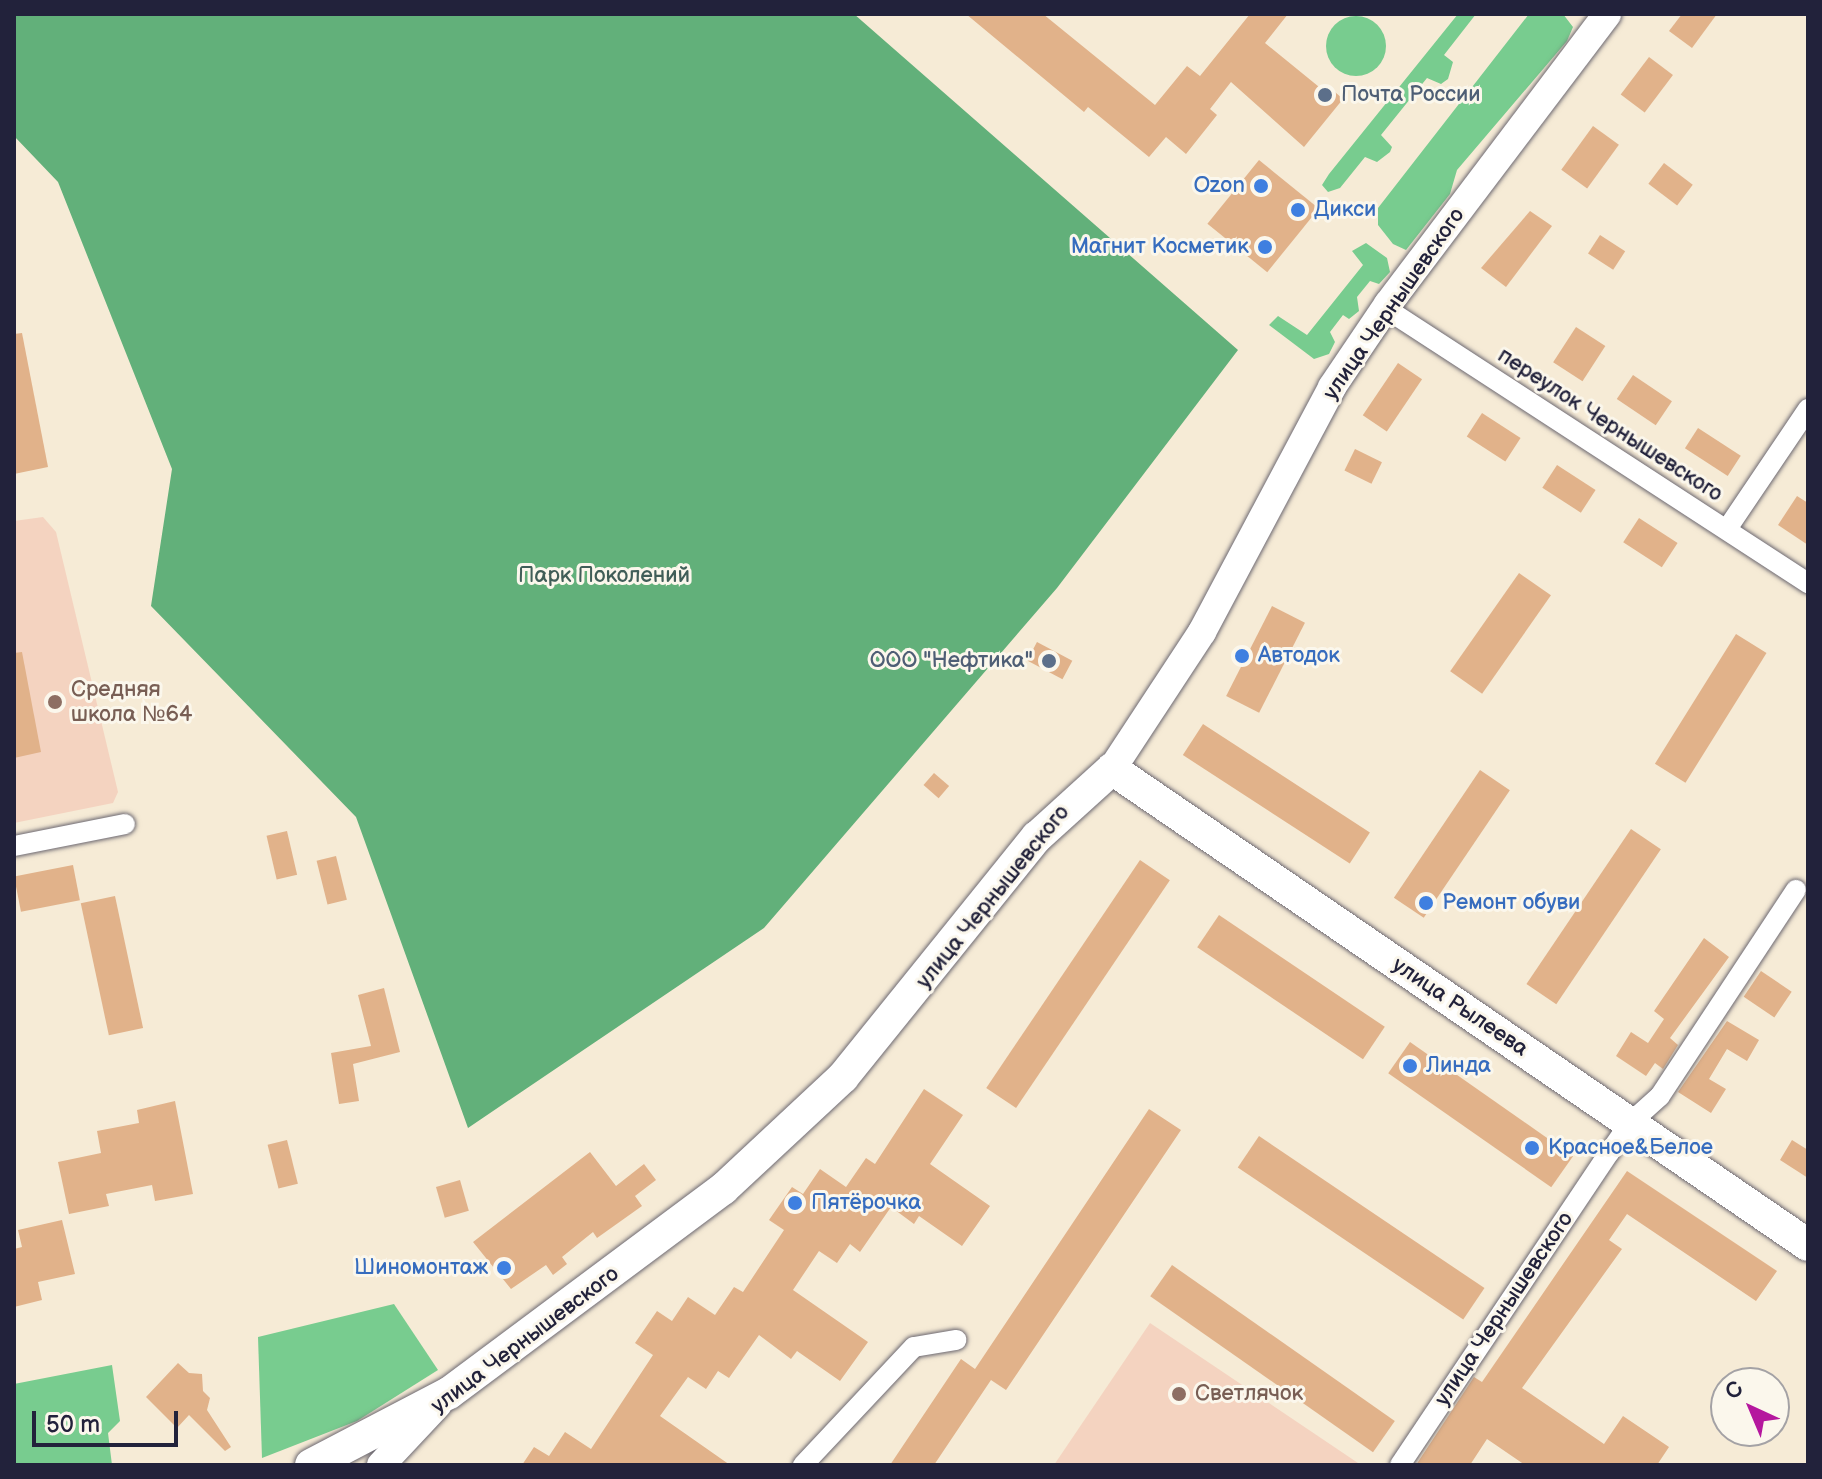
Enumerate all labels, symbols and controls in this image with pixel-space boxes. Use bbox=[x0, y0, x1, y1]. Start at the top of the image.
place label: Почта России bbox=[1341, 82, 1481, 108]
marker: Почта России bbox=[1316, 86, 1334, 104]
place label: Ozon bbox=[1193, 173, 1245, 199]
marker: Ozon bbox=[1252, 177, 1270, 195]
place label: Дикси bbox=[1314, 197, 1376, 223]
marker: Дикси bbox=[1289, 201, 1307, 219]
street label: улица Чернышевского bbox=[1318, 203, 1470, 405]
place label: Магнит Косметик bbox=[1071, 234, 1249, 260]
marker: Магнит Косметик bbox=[1256, 238, 1274, 256]
street label: переулок Чернышевского bbox=[1493, 342, 1727, 508]
park label: Парк Поколений bbox=[518, 563, 690, 589]
place label: Автодок bbox=[1258, 643, 1340, 669]
marker: Автодок bbox=[1233, 647, 1251, 665]
place label: ООО "Нефтика" bbox=[870, 648, 1033, 674]
marker: ООО "Нефтика" bbox=[1040, 652, 1058, 670]
place label: Средняя школа №64 bbox=[71, 676, 192, 728]
marker: Средняя школа №64 bbox=[46, 693, 64, 711]
street label: улица Чернышевского bbox=[911, 800, 1075, 994]
place label: Ремонт обуви bbox=[1442, 890, 1580, 916]
marker: Ремонт обуви bbox=[1417, 894, 1435, 912]
street label: улица Рылеева bbox=[1387, 952, 1533, 1062]
place label: Линда bbox=[1426, 1053, 1491, 1079]
marker: Линда bbox=[1401, 1057, 1419, 1075]
place label: Красное&Белое bbox=[1548, 1135, 1713, 1161]
marker: Красное&Белое bbox=[1523, 1139, 1541, 1157]
place label: Пятёрочка bbox=[811, 1190, 921, 1216]
marker: Пятёрочка bbox=[786, 1194, 804, 1212]
street label: улица Чернышевского bbox=[1429, 1207, 1579, 1411]
place label: Шиномонтаж bbox=[354, 1255, 488, 1281]
marker: Шиномонтаж bbox=[495, 1259, 513, 1277]
street label: улица Чернышевского bbox=[426, 1261, 624, 1419]
north arrow bbox=[1710, 1367, 1790, 1447]
text: С bbox=[1719, 1376, 1749, 1406]
place label: Светлячок bbox=[1195, 1381, 1303, 1407]
marker: Светлячок bbox=[1170, 1385, 1188, 1403]
scale bar bbox=[36, 1395, 182, 1445]
text: 50 m bbox=[46, 1410, 100, 1439]

